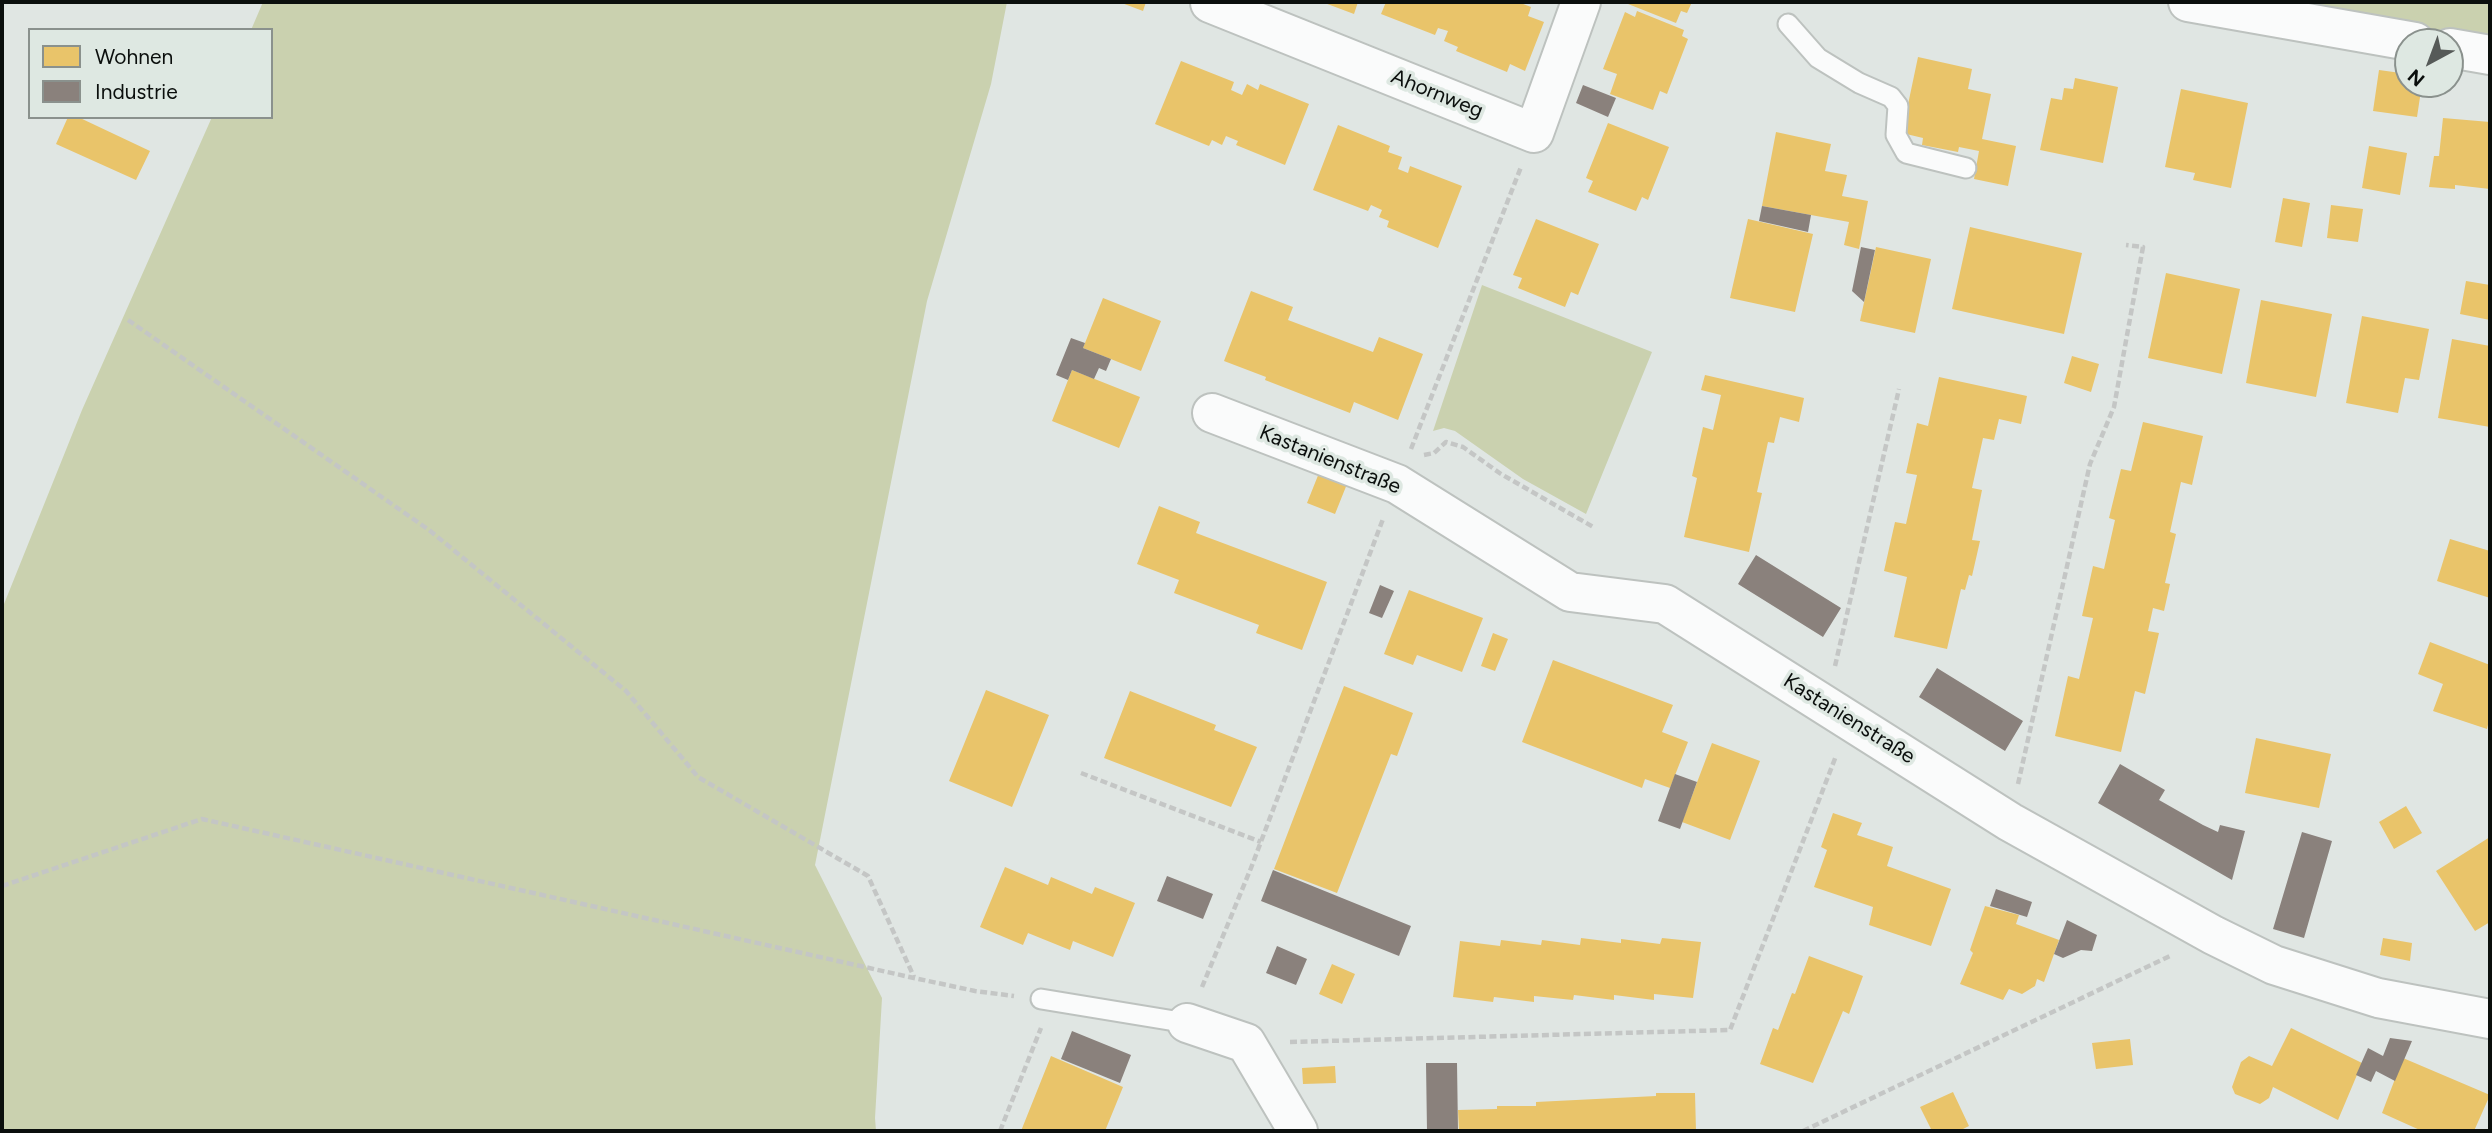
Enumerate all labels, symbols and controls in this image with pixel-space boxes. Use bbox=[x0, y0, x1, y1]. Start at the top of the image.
legend bbox=[28, 28, 273, 119]
north arrow bbox=[2394, 28, 2464, 98]
text: Wohnen bbox=[95, 44, 173, 69]
street label: Ahornweg bbox=[1387, 64, 1487, 124]
text: N bbox=[2403, 64, 2429, 91]
text: Industrie bbox=[95, 79, 178, 104]
street label: Kastanienstraße bbox=[1256, 420, 1404, 500]
street label: Kastanienstraße bbox=[1779, 668, 1919, 770]

